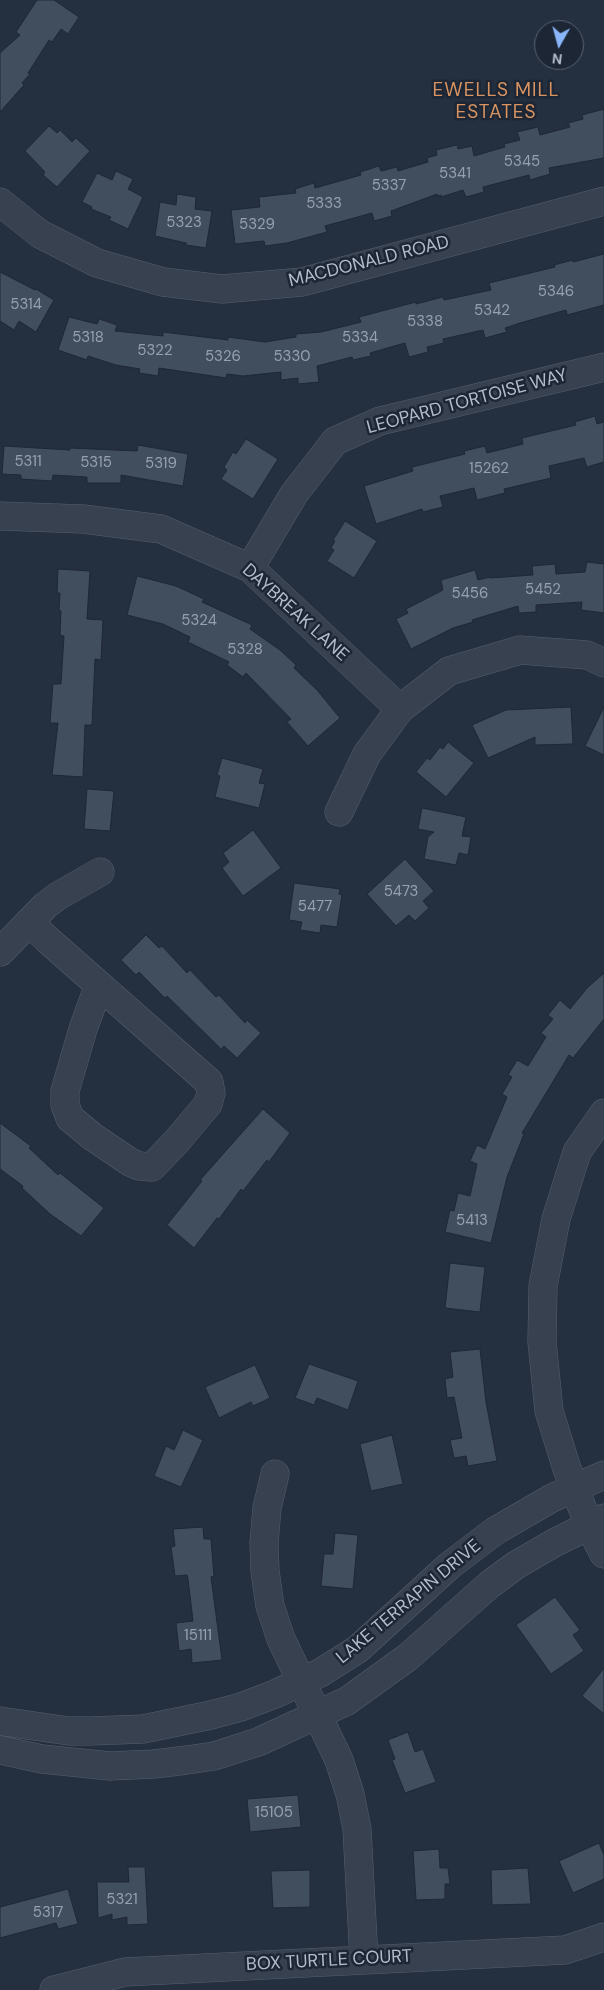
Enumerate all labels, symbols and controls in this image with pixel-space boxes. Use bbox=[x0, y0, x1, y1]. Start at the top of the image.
north arrow bbox=[534, 20, 584, 70]
text: N bbox=[551, 49, 563, 68]
district label: EWELLS MILL ESTATES bbox=[431, 80, 561, 124]
house number: 5345 bbox=[504, 153, 540, 171]
house number: 5341 bbox=[439, 165, 471, 183]
house number: 5337 bbox=[372, 177, 406, 195]
house number: 5333 bbox=[306, 195, 342, 213]
house number: 5323 bbox=[166, 214, 202, 232]
house number: 5329 bbox=[239, 216, 275, 234]
street label: MACDONALD ROAD bbox=[286, 232, 452, 292]
house number: 5346 bbox=[538, 283, 574, 301]
house number: 5314 bbox=[10, 296, 42, 314]
house number: 5342 bbox=[474, 302, 510, 320]
house number: 5338 bbox=[407, 313, 443, 331]
house number: 5318 bbox=[72, 329, 104, 347]
house number: 5334 bbox=[342, 329, 378, 347]
house number: 5322 bbox=[137, 342, 173, 360]
house number: 5326 bbox=[205, 348, 241, 366]
house number: 5330 bbox=[273, 348, 311, 366]
street label: LEOPARD TORTOISE WAY bbox=[364, 365, 570, 439]
house number: 5311 bbox=[14, 453, 42, 471]
house number: 5315 bbox=[80, 454, 112, 472]
house number: 5319 bbox=[145, 455, 177, 473]
house number: 15262 bbox=[469, 460, 509, 478]
street label: DAYBREAK LANE bbox=[237, 560, 353, 666]
house number: 5452 bbox=[525, 581, 561, 599]
house number: 5456 bbox=[452, 585, 488, 603]
house number: 5324 bbox=[181, 612, 217, 630]
house number: 5328 bbox=[227, 641, 263, 659]
house number: 5473 bbox=[384, 883, 418, 901]
house number: 5477 bbox=[298, 898, 332, 916]
house number: 5413 bbox=[456, 1212, 488, 1230]
street label: LAKE TERRAPIN DRIVE bbox=[332, 1535, 486, 1669]
house number: 15111 bbox=[184, 1627, 212, 1645]
house number: 15105 bbox=[255, 1804, 293, 1822]
house number: 5321 bbox=[106, 1891, 138, 1909]
house number: 5317 bbox=[33, 1904, 63, 1922]
street label: BOX TURTLE COURT bbox=[245, 1946, 413, 1976]

